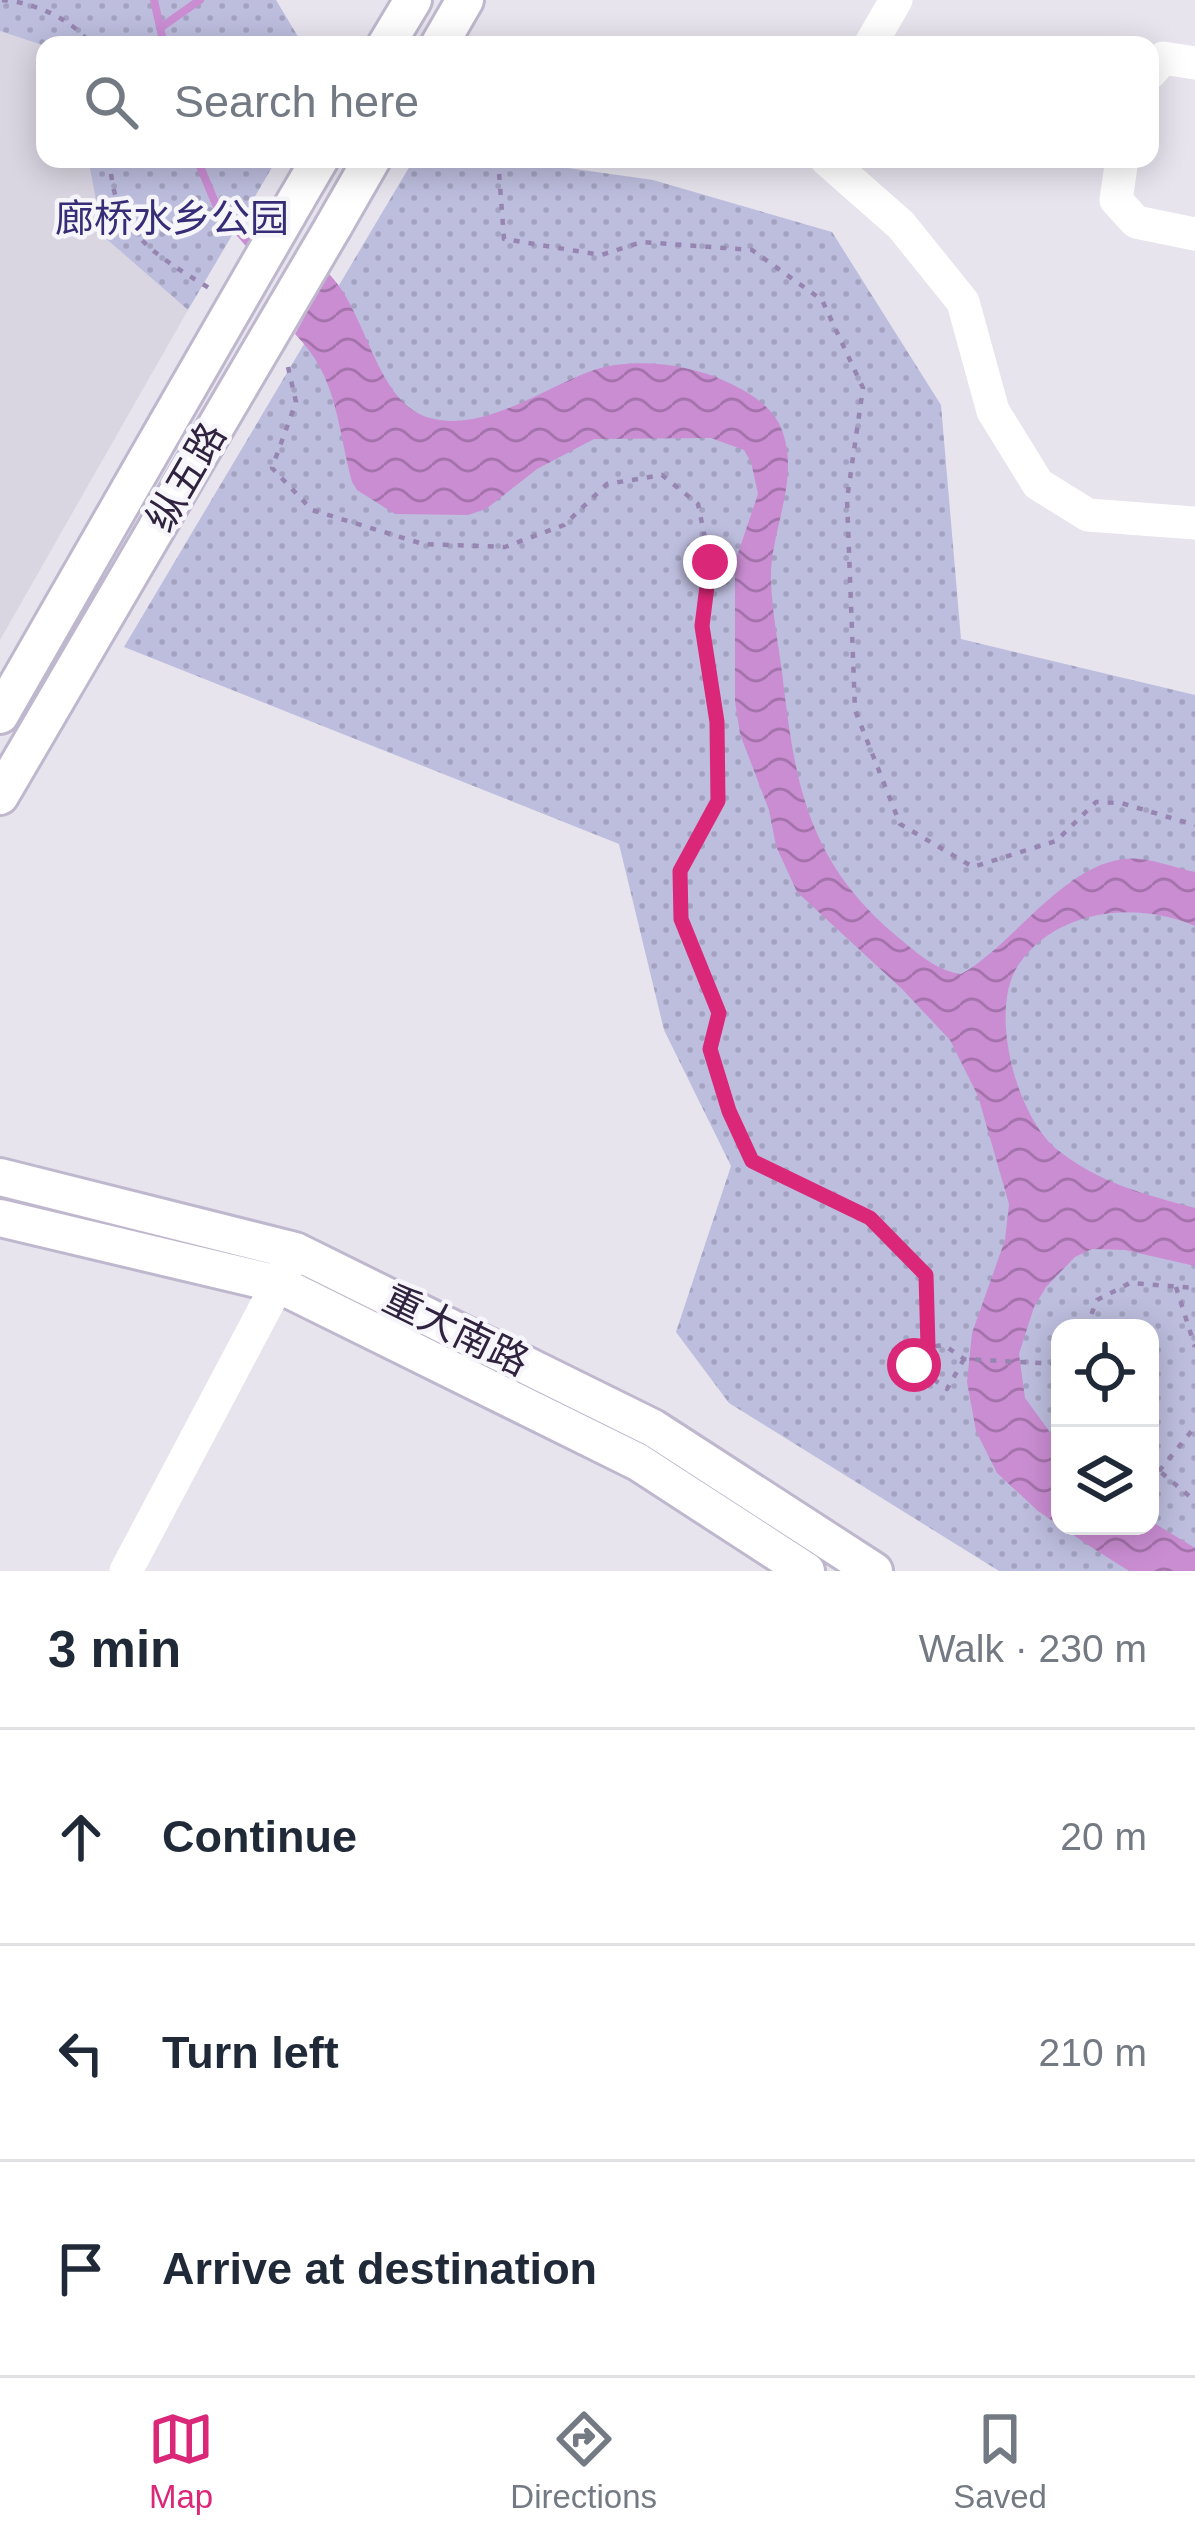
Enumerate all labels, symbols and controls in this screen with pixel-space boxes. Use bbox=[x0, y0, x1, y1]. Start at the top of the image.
search box bbox=[36, 36, 1159, 168]
icon: search bbox=[78, 69, 144, 135]
text: Search here bbox=[174, 76, 419, 127]
park label: 廊桥水乡公园 bbox=[55, 197, 289, 240]
street label: 纵五路 bbox=[138, 416, 234, 538]
route end bbox=[683, 535, 737, 589]
street label: 重大南路 bbox=[376, 1276, 536, 1384]
map controls bbox=[1051, 1319, 1159, 1535]
button: locate bbox=[1051, 1319, 1159, 1427]
route start bbox=[887, 1338, 941, 1392]
button: layers bbox=[1051, 1427, 1159, 1535]
text: 3 min bbox=[48, 1621, 181, 1678]
text: Walk · 230 m bbox=[919, 1627, 1147, 1670]
icon: ahead bbox=[48, 1804, 114, 1870]
text: Continue bbox=[162, 1811, 357, 1862]
text: 20 m bbox=[1060, 1815, 1147, 1858]
icon: left bbox=[48, 2020, 114, 2086]
text: Turn left bbox=[162, 2027, 339, 2078]
text: 210 m bbox=[1039, 2031, 1147, 2074]
icon: arrive bbox=[48, 2236, 114, 2302]
text: Arrive at destination bbox=[162, 2243, 597, 2294]
tab: Map bbox=[148, 2406, 214, 2516]
tab: Directions bbox=[510, 2406, 657, 2516]
tab: Saved bbox=[953, 2406, 1047, 2516]

